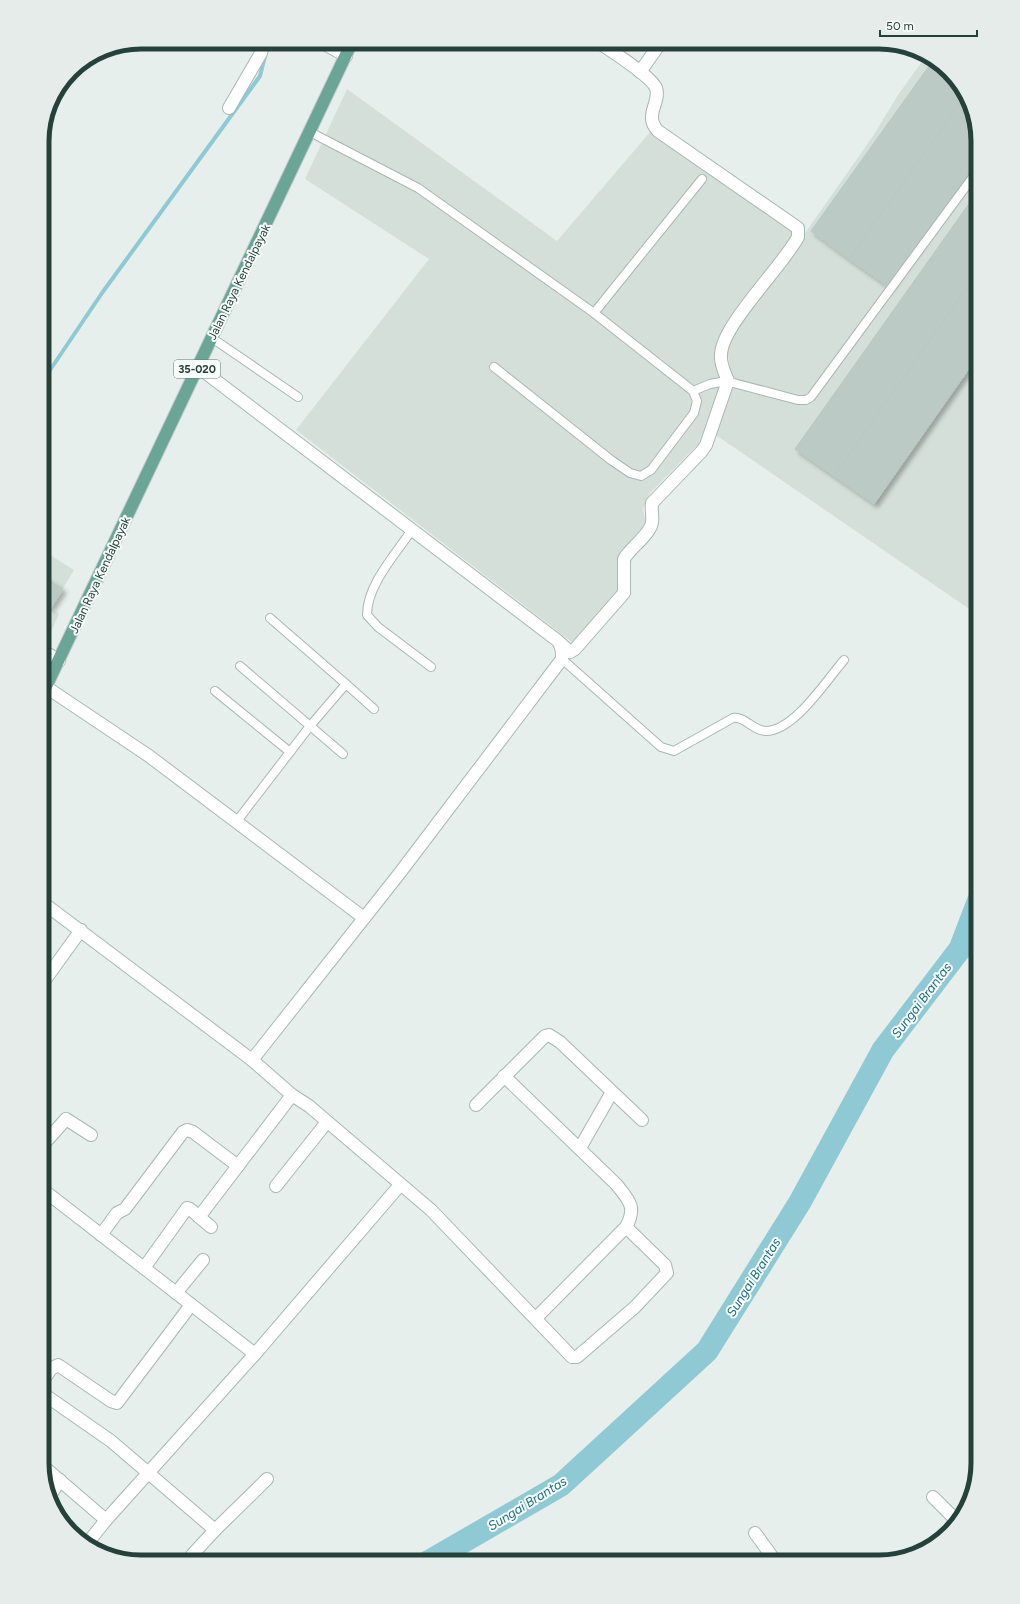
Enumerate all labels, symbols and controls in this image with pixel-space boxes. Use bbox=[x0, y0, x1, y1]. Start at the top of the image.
scale bar bbox=[880, 12, 977, 38]
text: 50 m bbox=[886, 19, 914, 33]
street label: Jalan Raya Kendalpayak bbox=[205, 222, 273, 342]
road number: 35-020 bbox=[174, 360, 220, 378]
street label: Jalan Raya Kendalpayak bbox=[67, 514, 133, 636]
water label: Sungai Brantas bbox=[888, 960, 954, 1041]
water label: Sungai Brantas bbox=[723, 1235, 784, 1319]
water label: Sungai Brantas bbox=[485, 1473, 569, 1534]

